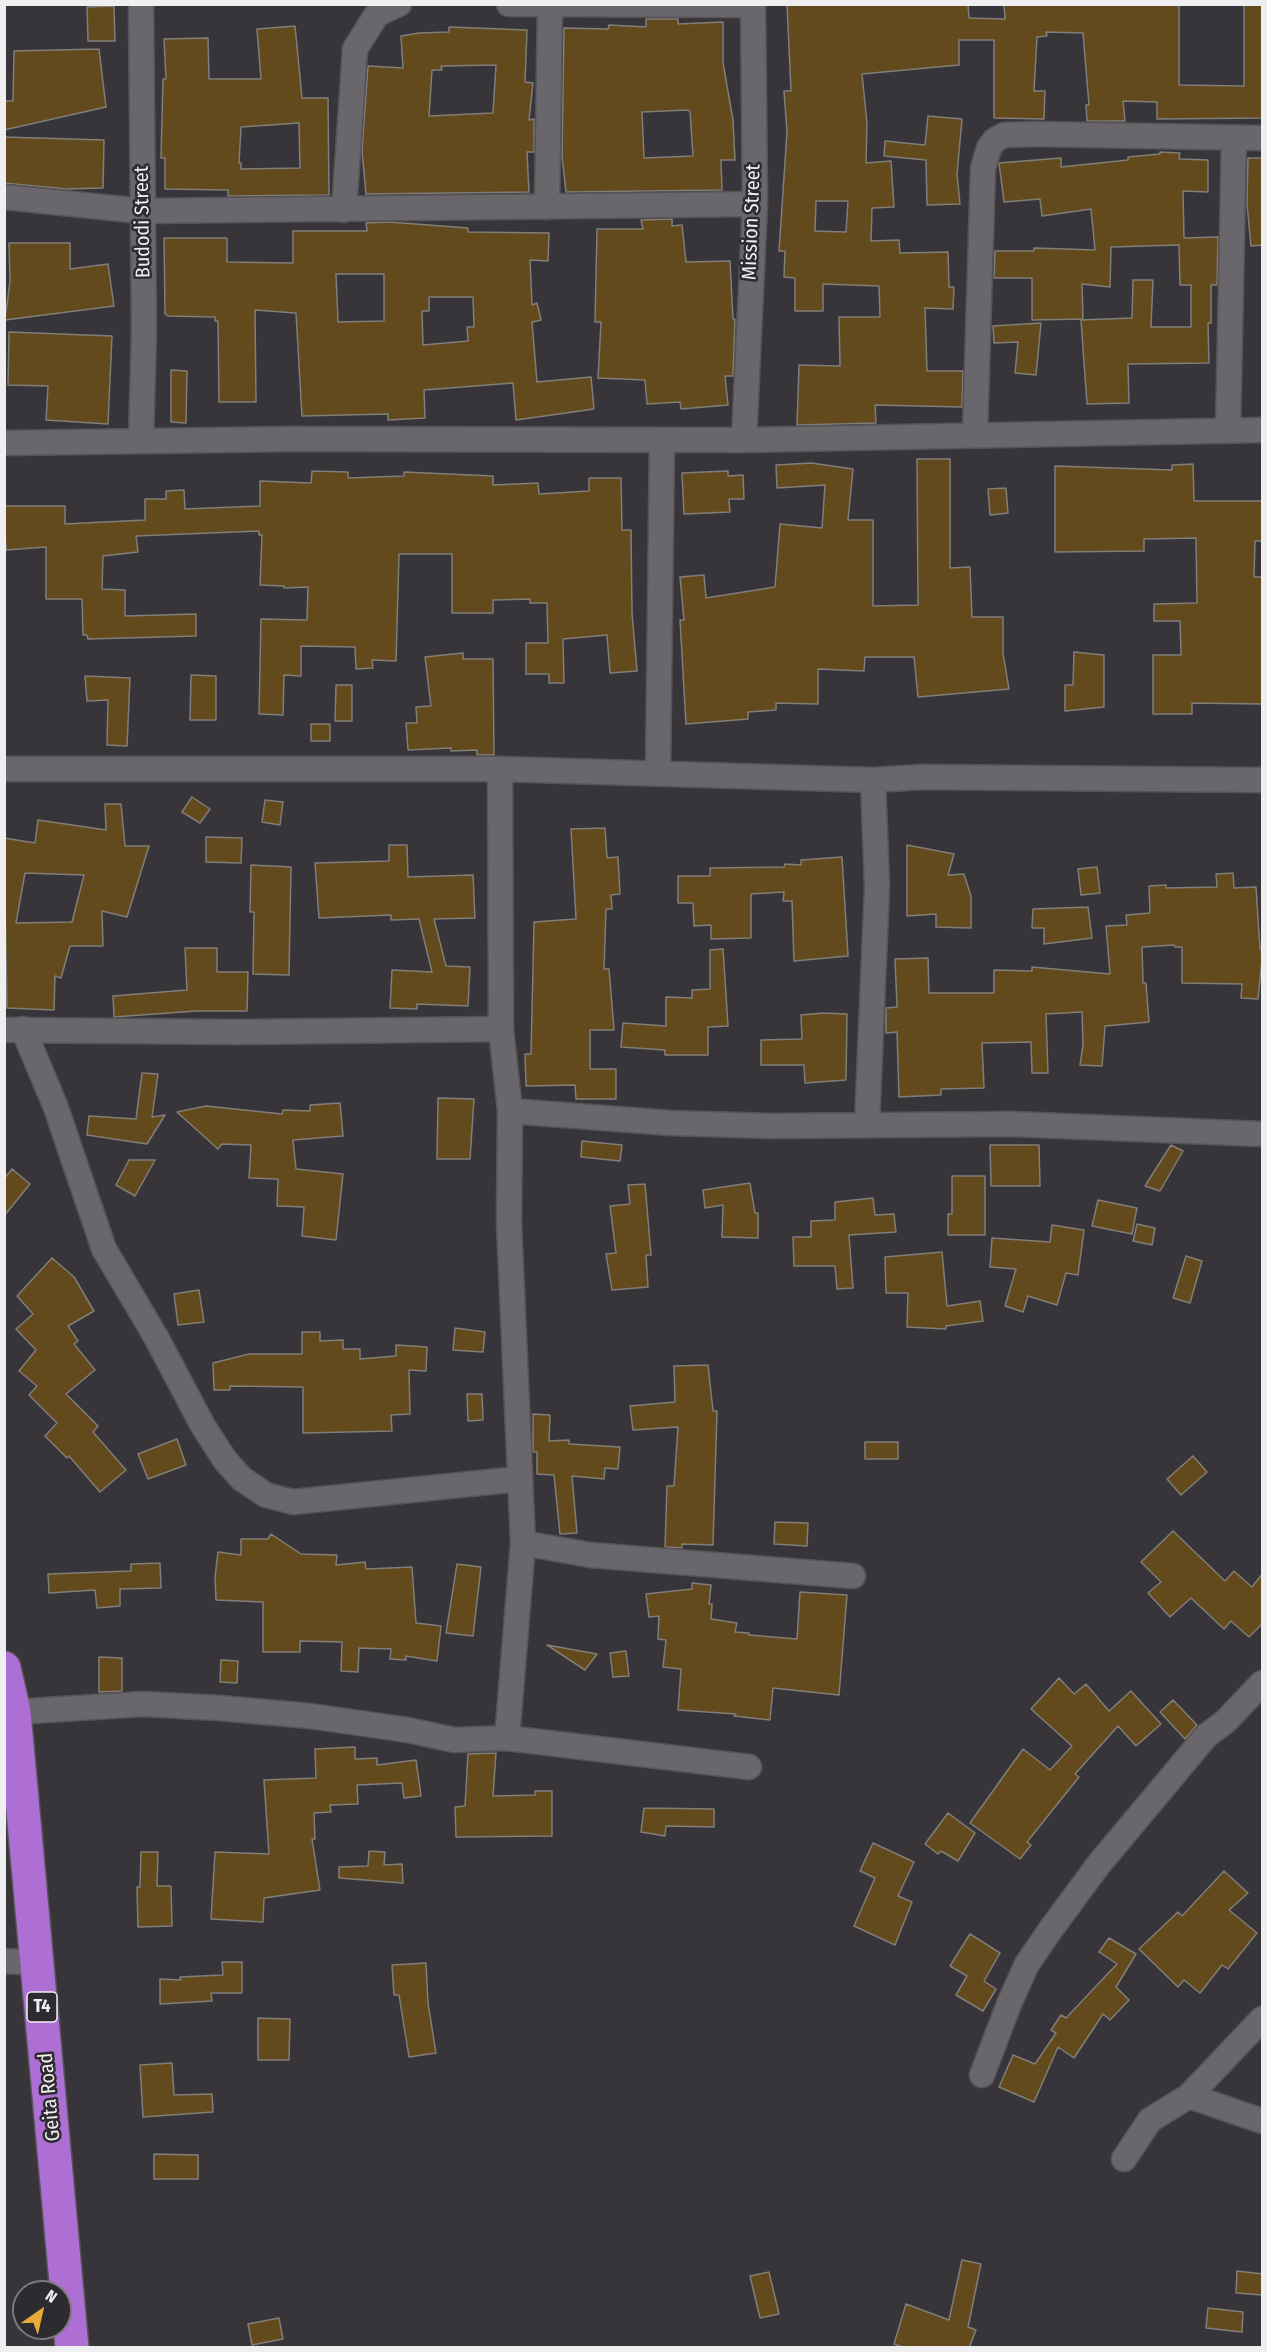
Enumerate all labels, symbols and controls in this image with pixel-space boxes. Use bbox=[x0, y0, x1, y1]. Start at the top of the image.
street label: Mission Street bbox=[738, 164, 766, 280]
street label: Budodi Street bbox=[130, 166, 156, 278]
road number: T4 bbox=[27, 1992, 57, 2022]
street label: Geita Road bbox=[34, 2052, 66, 2142]
north arrow bbox=[12, 2280, 72, 2340]
text: N bbox=[42, 2286, 61, 2307]

